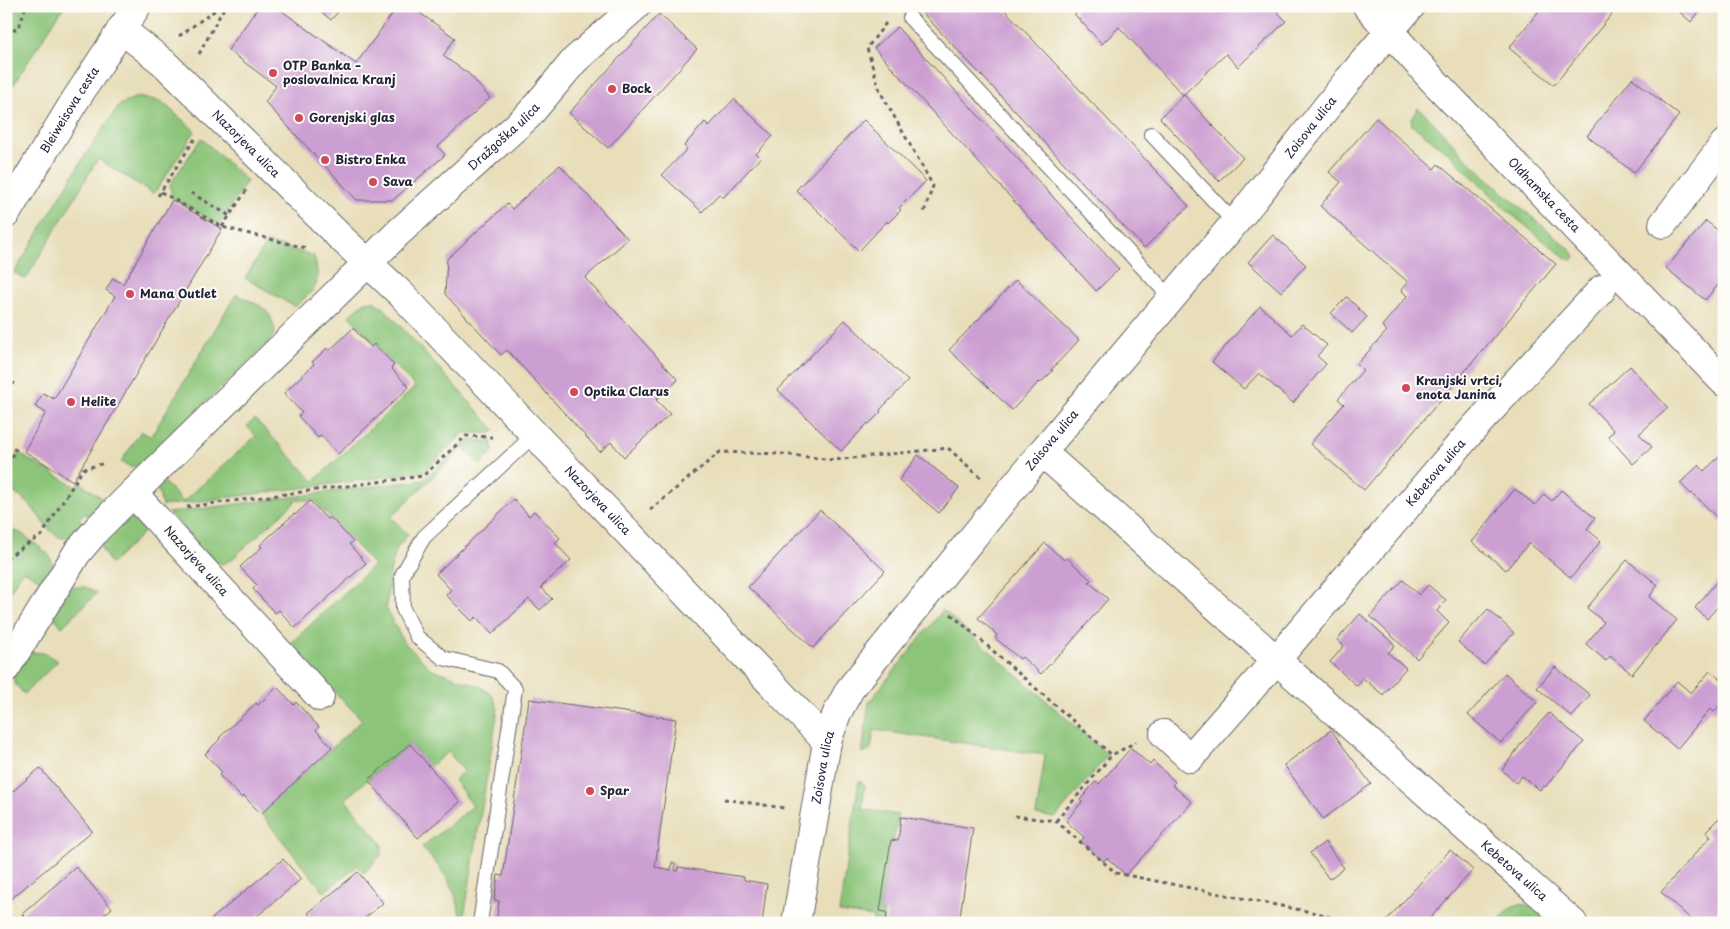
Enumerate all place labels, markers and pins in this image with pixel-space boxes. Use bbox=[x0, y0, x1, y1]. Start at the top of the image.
place label: OTP Banka – poslovalnica Kranj bbox=[283, 56, 395, 88]
marker: OTP Banka – poslovalnica Kranj bbox=[267, 67, 279, 79]
place label: Bock bbox=[622, 79, 652, 97]
marker: Bock bbox=[606, 83, 618, 95]
place label: Gorenjski glas bbox=[309, 108, 395, 126]
marker: Gorenjski glas bbox=[293, 112, 305, 124]
place label: Bistro Enka bbox=[335, 150, 406, 168]
marker: Bistro Enka bbox=[319, 154, 331, 166]
place label: Sava bbox=[383, 172, 414, 190]
marker: Sava bbox=[367, 176, 379, 188]
place label: Mana Outlet bbox=[140, 284, 217, 302]
marker: Mana Outlet bbox=[124, 288, 136, 300]
place label: Kranjski vrtci, enota Janina bbox=[1416, 371, 1502, 403]
place label: Optika Clarus bbox=[584, 382, 669, 400]
marker: Kranjski vrtci, enota Janina bbox=[1400, 382, 1412, 394]
marker: Optika Clarus bbox=[568, 386, 580, 398]
place label: Helite bbox=[81, 392, 117, 410]
marker: Helite bbox=[65, 396, 77, 408]
place label: Spar bbox=[600, 781, 630, 799]
marker: Spar bbox=[584, 785, 596, 797]

